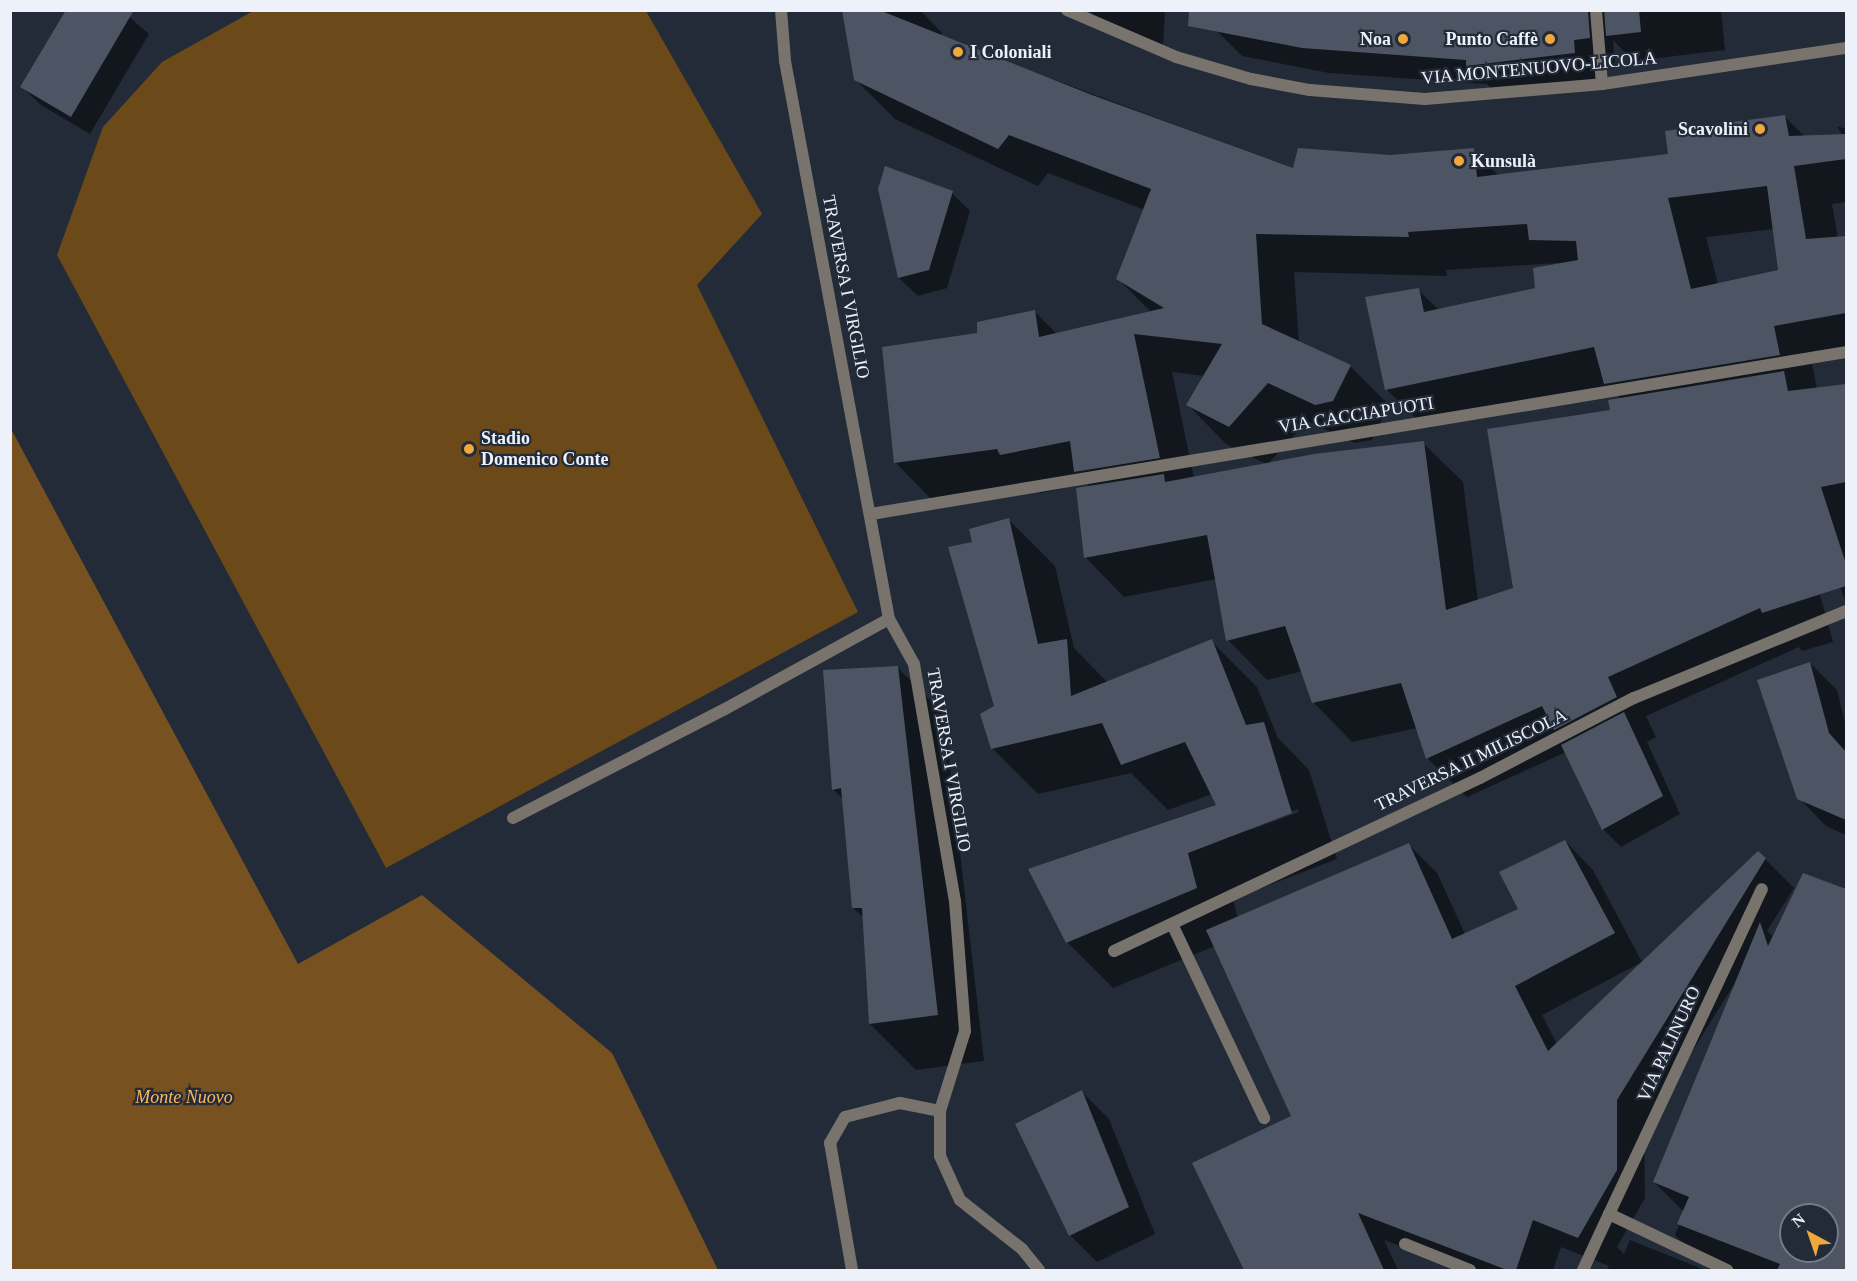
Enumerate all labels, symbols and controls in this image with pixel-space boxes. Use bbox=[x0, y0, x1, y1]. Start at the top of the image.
place label: Noa bbox=[1360, 28, 1391, 50]
place label: Punto Caffè bbox=[1446, 28, 1538, 50]
marker: Noa bbox=[1396, 32, 1410, 46]
marker: Punto Caffè bbox=[1543, 32, 1557, 46]
place label: I Coloniali bbox=[970, 41, 1052, 63]
marker: I Coloniali bbox=[951, 45, 965, 59]
street label: VIA MONTENUOVO-LICOLA bbox=[1420, 47, 1658, 89]
place label: Scavolini bbox=[1678, 118, 1748, 140]
marker: Scavolini bbox=[1753, 122, 1767, 136]
place label: Kunsulà bbox=[1471, 150, 1536, 172]
marker: Kunsulà bbox=[1452, 154, 1466, 168]
street label: TRAVERSA I VIRGILIO bbox=[817, 193, 875, 381]
street label: VIA CACCIAPUOTI bbox=[1277, 392, 1435, 438]
place label: Stadio Domenico Conte bbox=[481, 428, 608, 470]
marker: Stadio Domenico Conte bbox=[462, 442, 476, 456]
street label: TRAVERSA I VIRGILIO bbox=[922, 666, 976, 854]
street label: TRAVERSA II MILISCOLA bbox=[1371, 704, 1571, 816]
street label: VIA PALINURO bbox=[1633, 982, 1705, 1106]
park label: Monte Nuovo bbox=[135, 1086, 233, 1108]
north arrow bbox=[1779, 1203, 1839, 1263]
text: N bbox=[1789, 1210, 1808, 1231]

